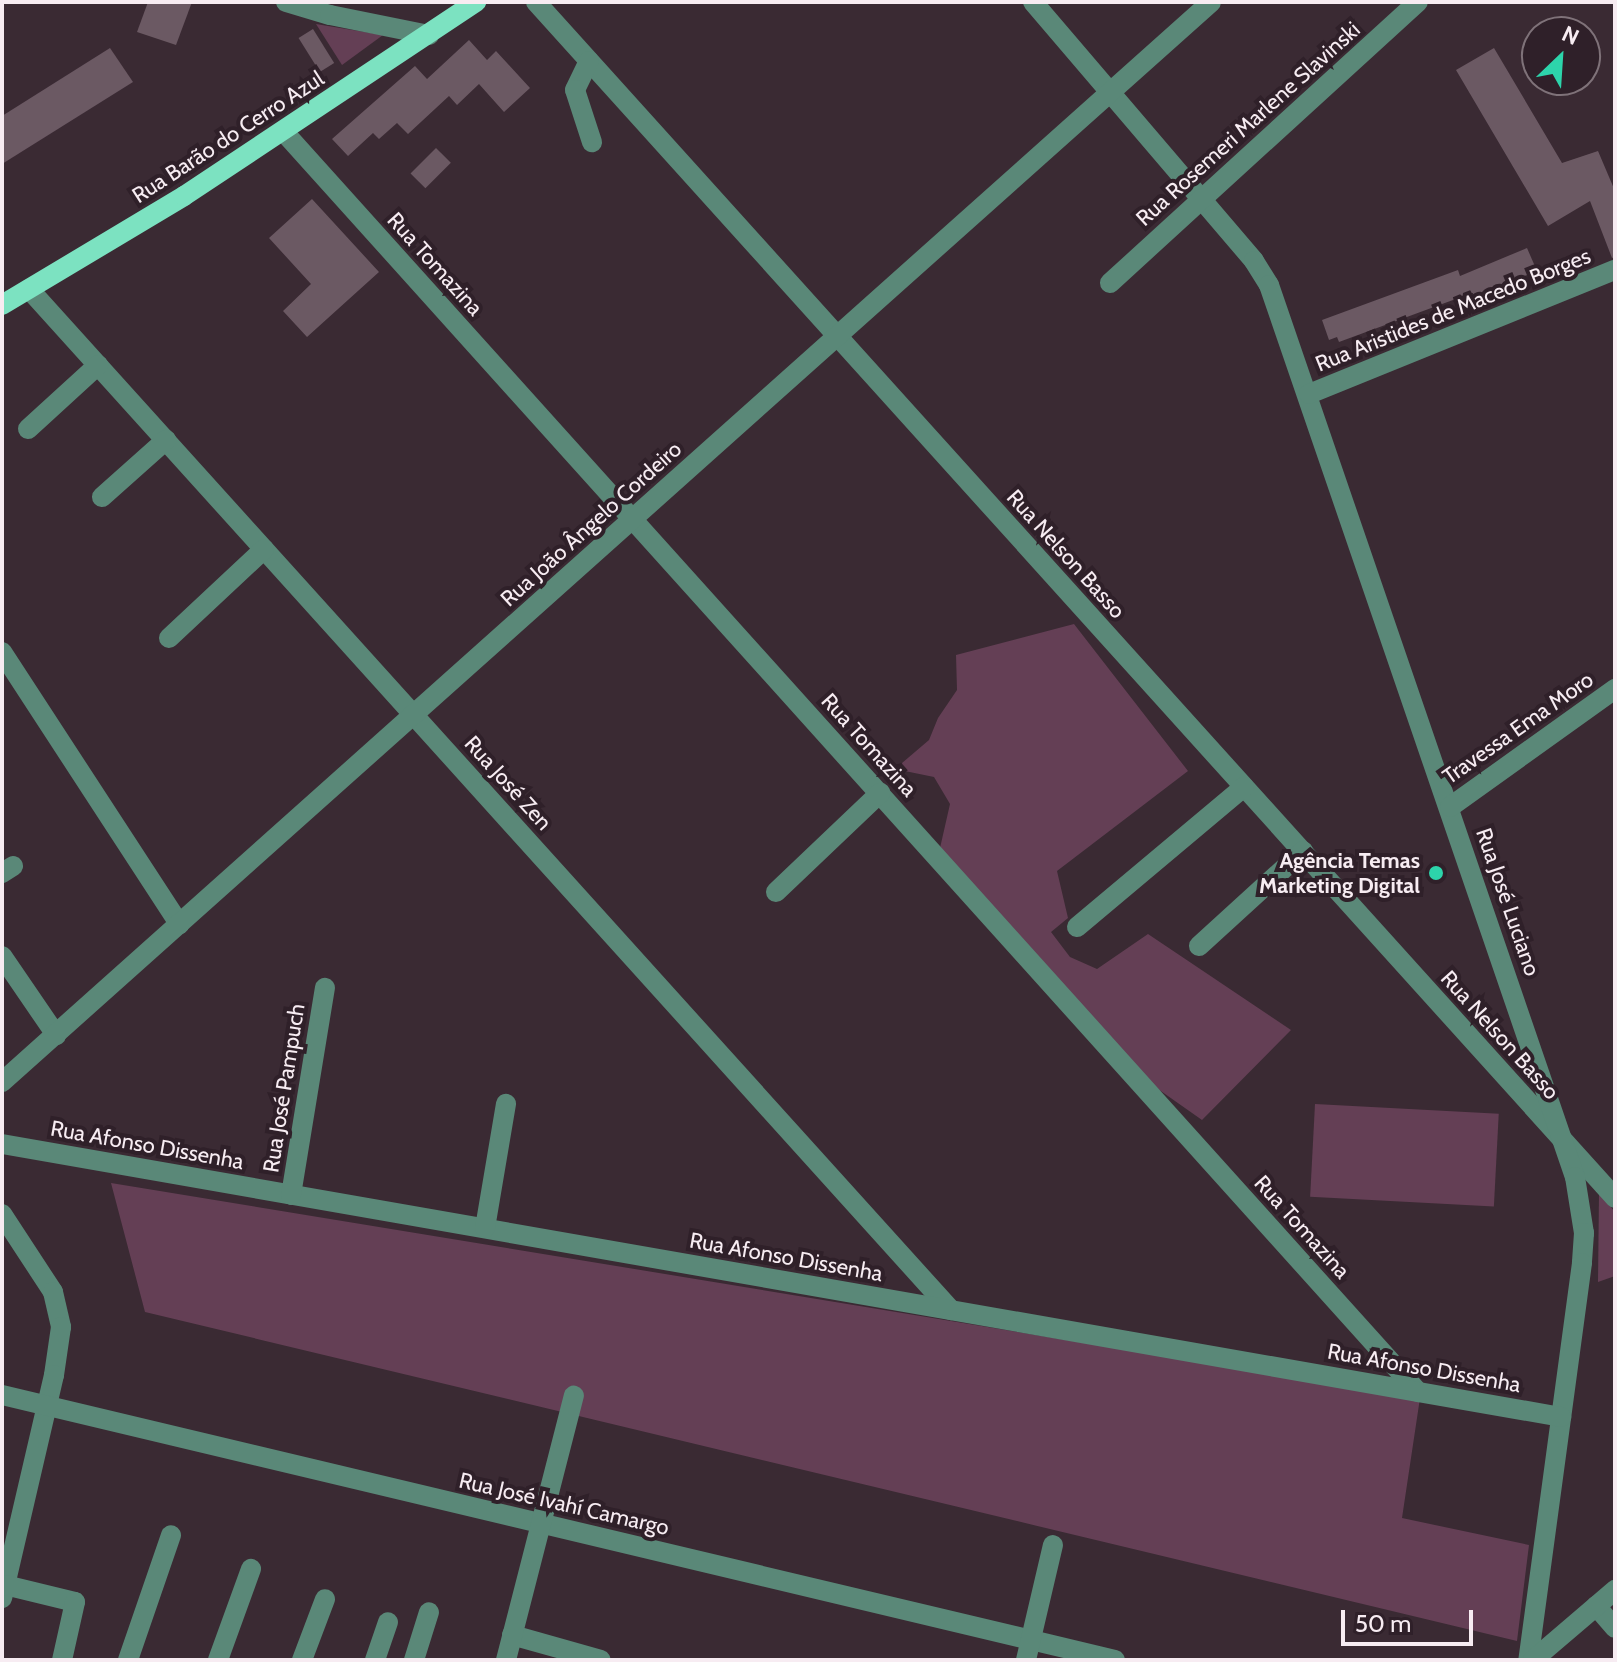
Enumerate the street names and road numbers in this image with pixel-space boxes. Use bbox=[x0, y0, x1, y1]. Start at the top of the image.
street label: Rua Rosemeri Marlene Slavinski bbox=[1131, 16, 1365, 232]
street label: Rua Barão do Cerro Azul bbox=[127, 65, 329, 209]
street label: Rua Tomazina bbox=[382, 207, 488, 321]
street label: Rua Aristides de Macedo Borges bbox=[1312, 243, 1594, 377]
street label: Rua João Ângelo Cordeiro bbox=[495, 436, 687, 612]
street label: Rua Nelson Basso bbox=[1001, 484, 1131, 624]
street label: Travessa Ema Moro bbox=[1438, 666, 1598, 790]
street label: Rua Tomazina bbox=[816, 688, 922, 802]
street label: Rua José Zen bbox=[459, 730, 557, 836]
street label: Rua José Luciano bbox=[1470, 825, 1546, 979]
street label: Rua Nelson Basso bbox=[1435, 965, 1565, 1105]
street label: Rua José Pampuch bbox=[258, 1002, 310, 1174]
street label: Rua Afonso Dissenha bbox=[48, 1115, 246, 1175]
street label: Rua Tomazina bbox=[1249, 1170, 1355, 1284]
street label: Rua Afonso Dissenha bbox=[687, 1227, 885, 1287]
street label: Rua Afonso Dissenha bbox=[1325, 1338, 1523, 1398]
street label: Rua José Ivahí Camargo bbox=[456, 1467, 672, 1541]

